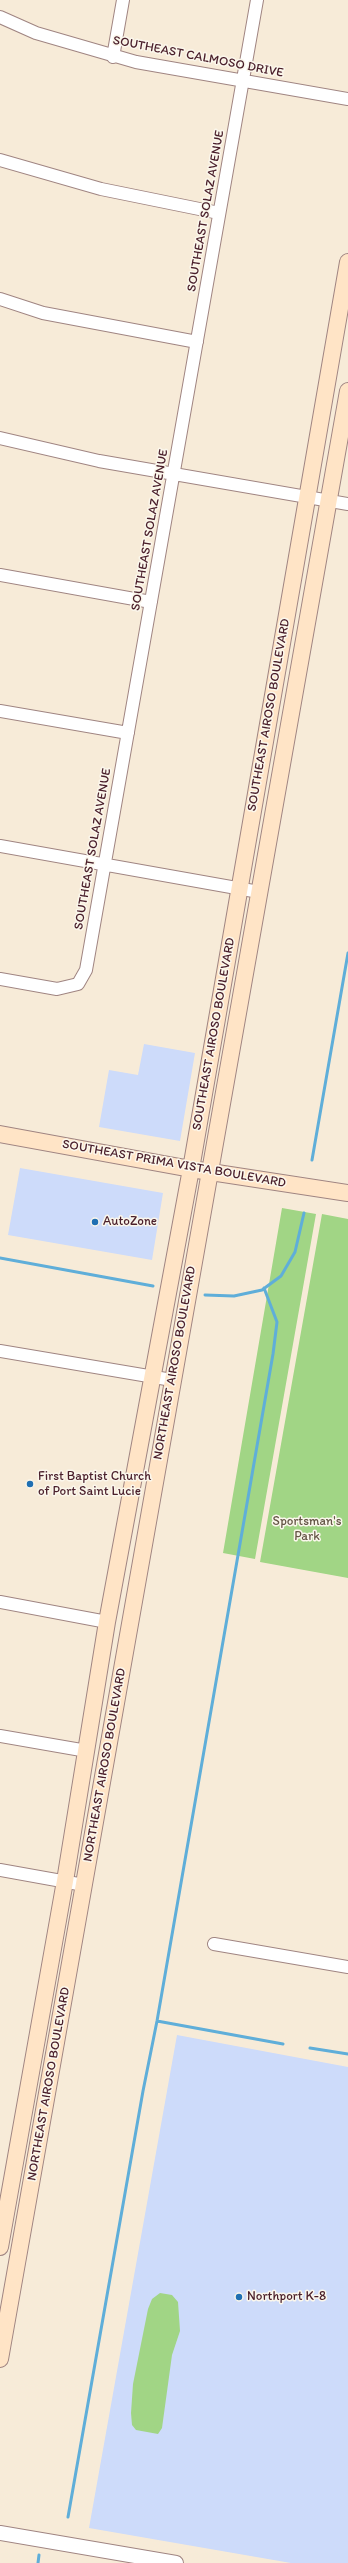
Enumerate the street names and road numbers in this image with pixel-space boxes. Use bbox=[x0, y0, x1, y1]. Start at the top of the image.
street label: SOUTHEAST CALMOSO DRIVE bbox=[111, 33, 285, 81]
street label: SOUTHEAST SOLAZ AVENUE bbox=[184, 129, 228, 293]
street label: SOUTHEAST SOLAZ AVENUE bbox=[128, 448, 172, 612]
street label: SOUTHEAST AIROSO BOULEVARD bbox=[244, 617, 294, 813]
street label: SOUTHEAST SOLAZ AVENUE bbox=[71, 767, 115, 931]
street label: SOUTHEAST AIROSO BOULEVARD bbox=[189, 936, 239, 1132]
street label: SOUTHEAST PRIMA VISTA BOULEVARD bbox=[61, 1137, 287, 1191]
street label: NORTHEAST AIROSO BOULEVARD bbox=[150, 1265, 200, 1461]
street label: NORTHEAST AIROSO BOULEVARD bbox=[80, 1667, 130, 1863]
street label: NORTHEAST AIROSO BOULEVARD bbox=[24, 1986, 74, 2182]

